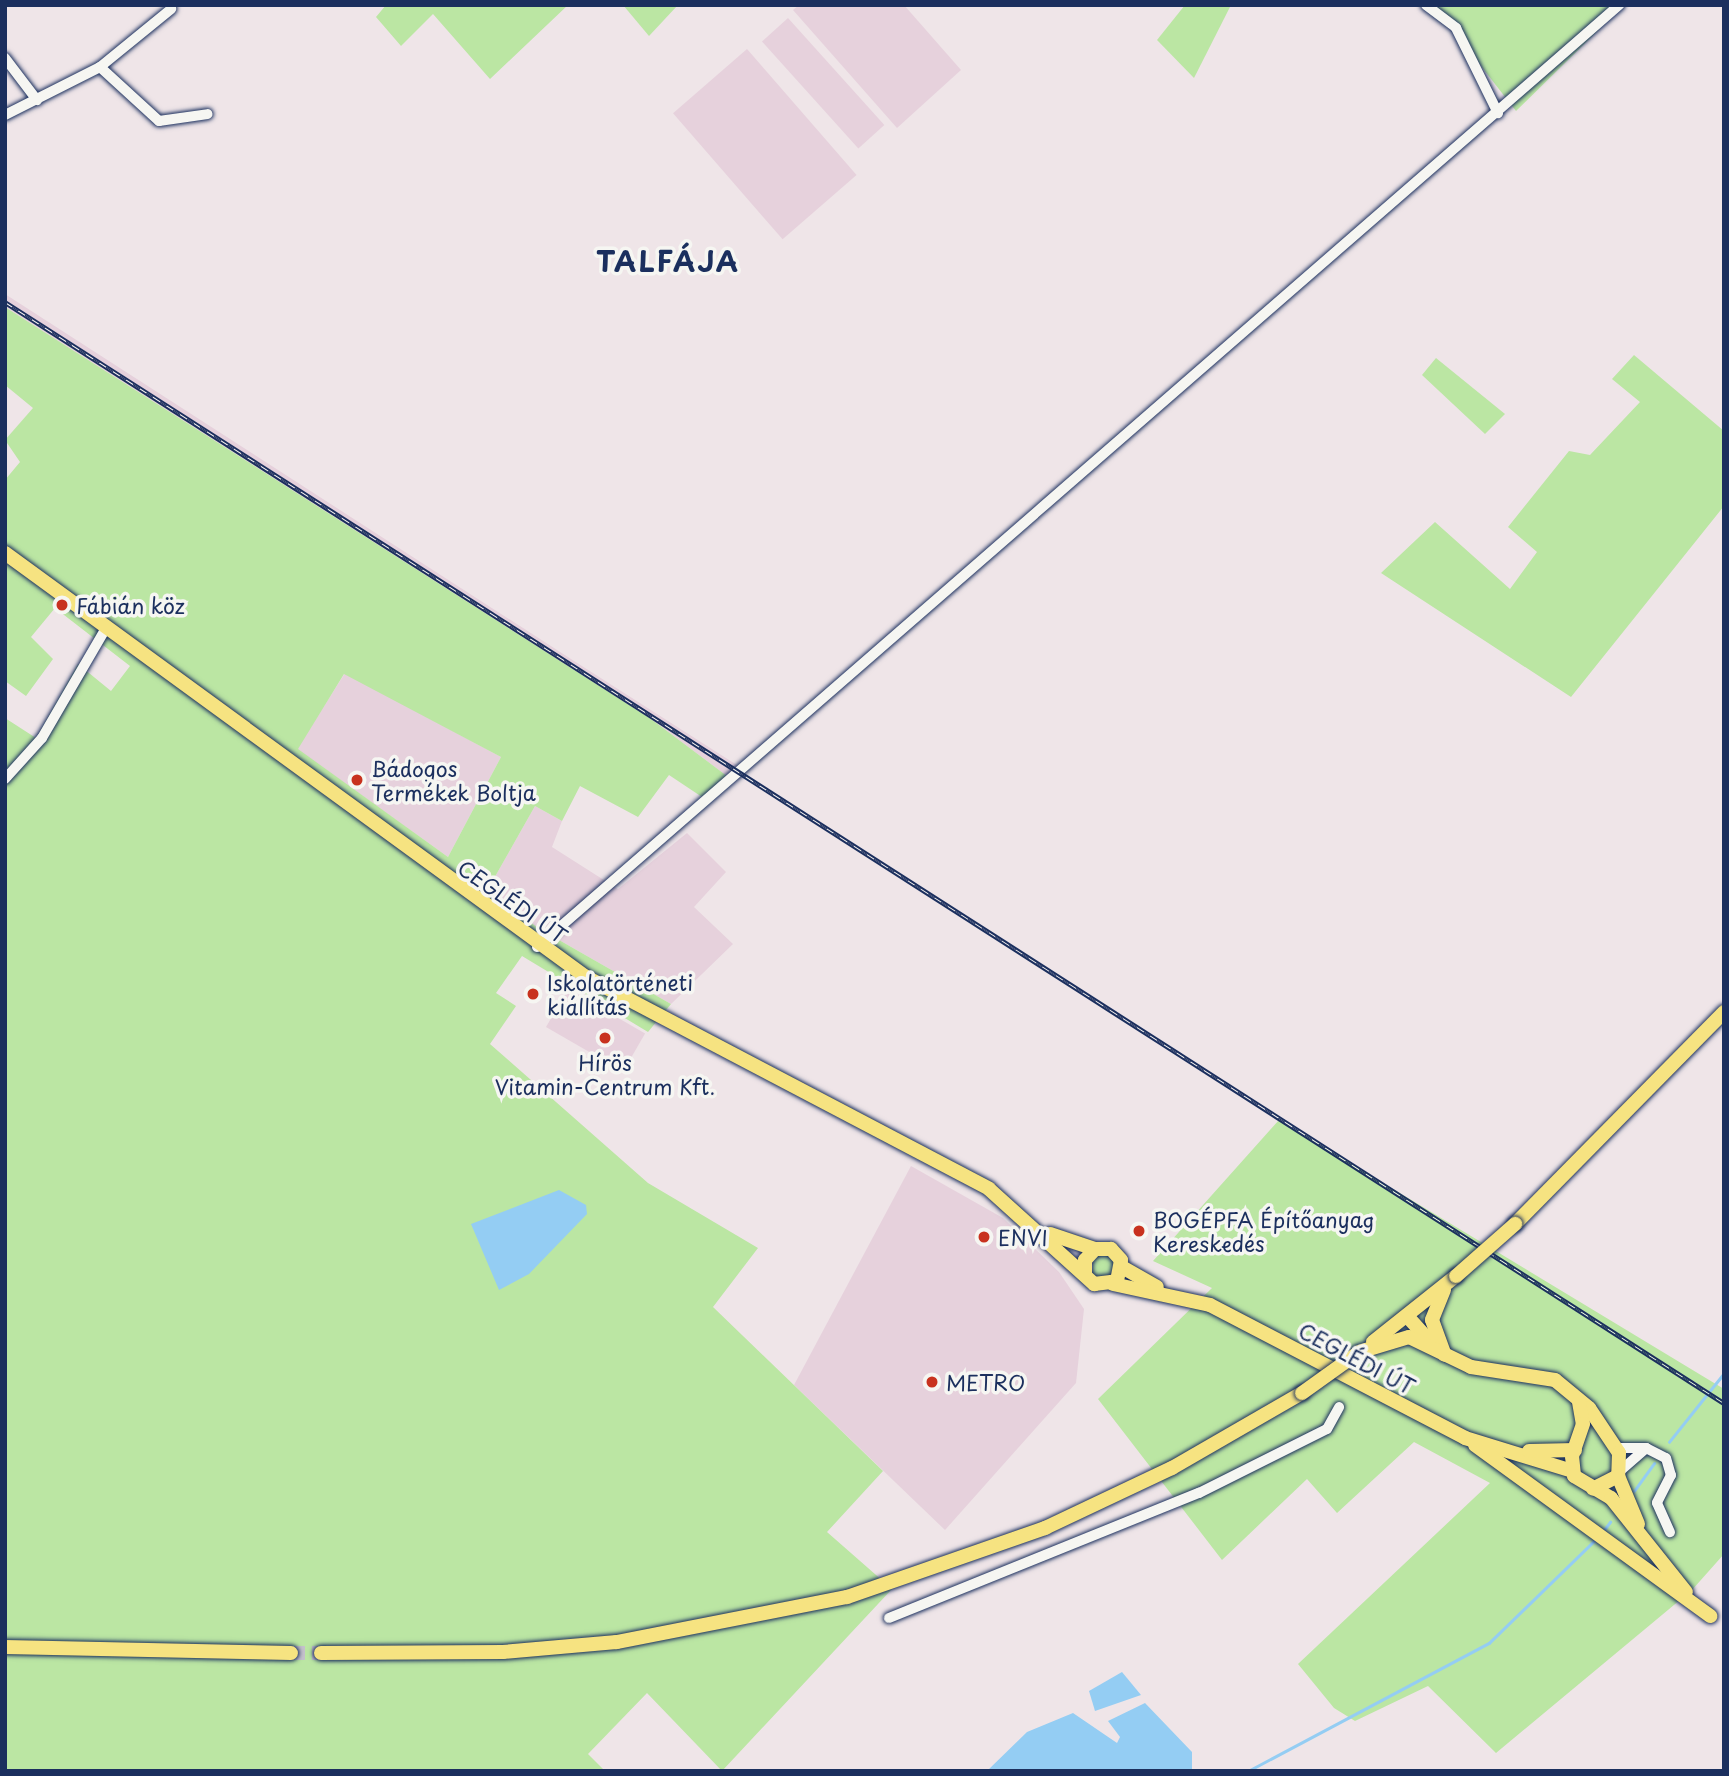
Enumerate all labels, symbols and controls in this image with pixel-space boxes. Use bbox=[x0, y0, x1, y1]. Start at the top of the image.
district label: TALFÁJA bbox=[597, 244, 739, 278]
place label: Fábián köz bbox=[76, 592, 184, 618]
marker: Fábián köz bbox=[54, 597, 70, 613]
place label: Bádogos Termékek Boltja bbox=[371, 755, 538, 805]
marker: Bádogos Termékek Boltja bbox=[349, 772, 365, 788]
street label: CEGLÉDI ÚT bbox=[452, 853, 574, 949]
place label: Iskolatörténeti kiállítás bbox=[547, 969, 693, 1019]
marker: Iskolatörténeti kiállítás bbox=[525, 986, 541, 1002]
marker: Hírös Vitamin-Centrum Kft. bbox=[597, 1030, 613, 1046]
place label: Hírös Vitamin-Centrum Kft. bbox=[495, 1049, 715, 1099]
place label: BOGÉPFA Építőanyag Kereskedés bbox=[1153, 1206, 1374, 1256]
marker: BOGÉPFA Építőanyag Kereskedés bbox=[1131, 1223, 1147, 1239]
place label: ENVI bbox=[998, 1224, 1048, 1250]
marker: ENVI bbox=[976, 1229, 992, 1245]
street label: CEGLÉDI ÚT bbox=[1293, 1316, 1421, 1400]
place label: METRO bbox=[946, 1369, 1025, 1395]
marker: METRO bbox=[924, 1374, 940, 1390]

